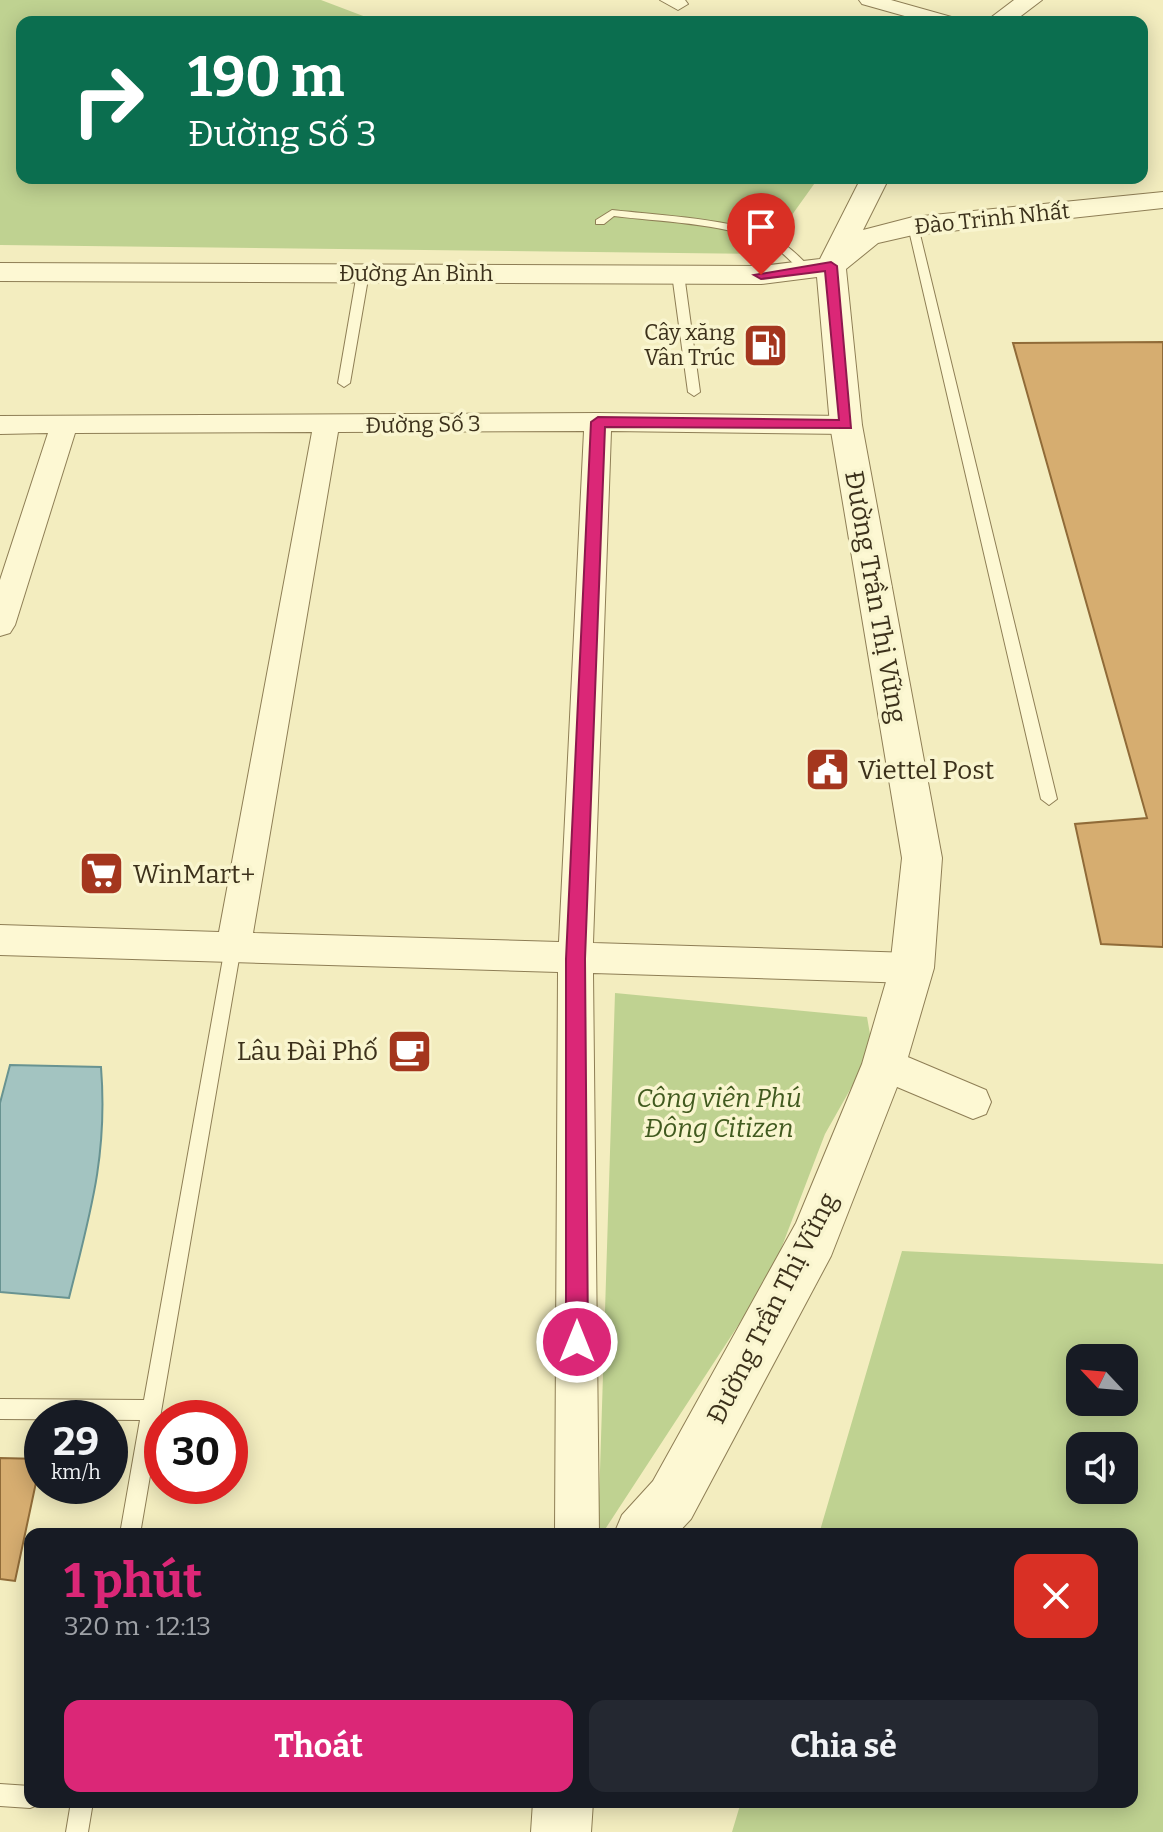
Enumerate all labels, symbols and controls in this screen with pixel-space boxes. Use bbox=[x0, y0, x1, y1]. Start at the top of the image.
text: 190 m bbox=[188, 44, 344, 111]
icon: right bbox=[56, 48, 160, 152]
text: Đường Số 3 bbox=[188, 112, 377, 156]
pin bbox=[727, 193, 795, 275]
street label: Đào Trinh Nhất bbox=[913, 197, 1071, 240]
icon: arrive bbox=[739, 205, 783, 249]
street label: Đường An Bình bbox=[339, 260, 493, 287]
place label: Cây xăng Vân Trúc bbox=[644, 319, 735, 371]
fuel station icon: Cây xăng Vân Trúc bbox=[742, 321, 790, 369]
street label: Đường Số 3 bbox=[365, 410, 481, 439]
street label: Đường Trần Thị Vững bbox=[838, 469, 913, 725]
public building icon: Viettel Post bbox=[803, 746, 851, 794]
place label: Viettel Post bbox=[858, 755, 995, 786]
supermarket icon: WinMart+ bbox=[78, 850, 126, 898]
place label: WinMart+ bbox=[133, 859, 255, 890]
cafe icon: Lâu Đài Phố bbox=[385, 1027, 433, 1075]
place label: Lâu Đài Phố bbox=[237, 1036, 378, 1067]
park label: Công viên Phú Đông Citizen bbox=[636, 1083, 802, 1144]
street label: Đường Trần Thị Vững bbox=[701, 1187, 844, 1429]
position arrow bbox=[535, 1300, 619, 1384]
north arrow bbox=[1066, 1344, 1138, 1416]
map controls bbox=[1066, 1344, 1138, 1504]
speed limit sign: 30 bbox=[144, 1400, 248, 1504]
text: 29 bbox=[53, 1418, 99, 1466]
button: sound bbox=[1066, 1432, 1138, 1504]
text: km/h bbox=[51, 1460, 101, 1484]
text: 1 phút bbox=[64, 1552, 202, 1610]
button: close bbox=[1014, 1554, 1098, 1638]
text: 320 m · 12:13 bbox=[64, 1611, 211, 1642]
button: Thoát bbox=[64, 1700, 573, 1792]
button: Chia sẻ bbox=[589, 1700, 1098, 1792]

